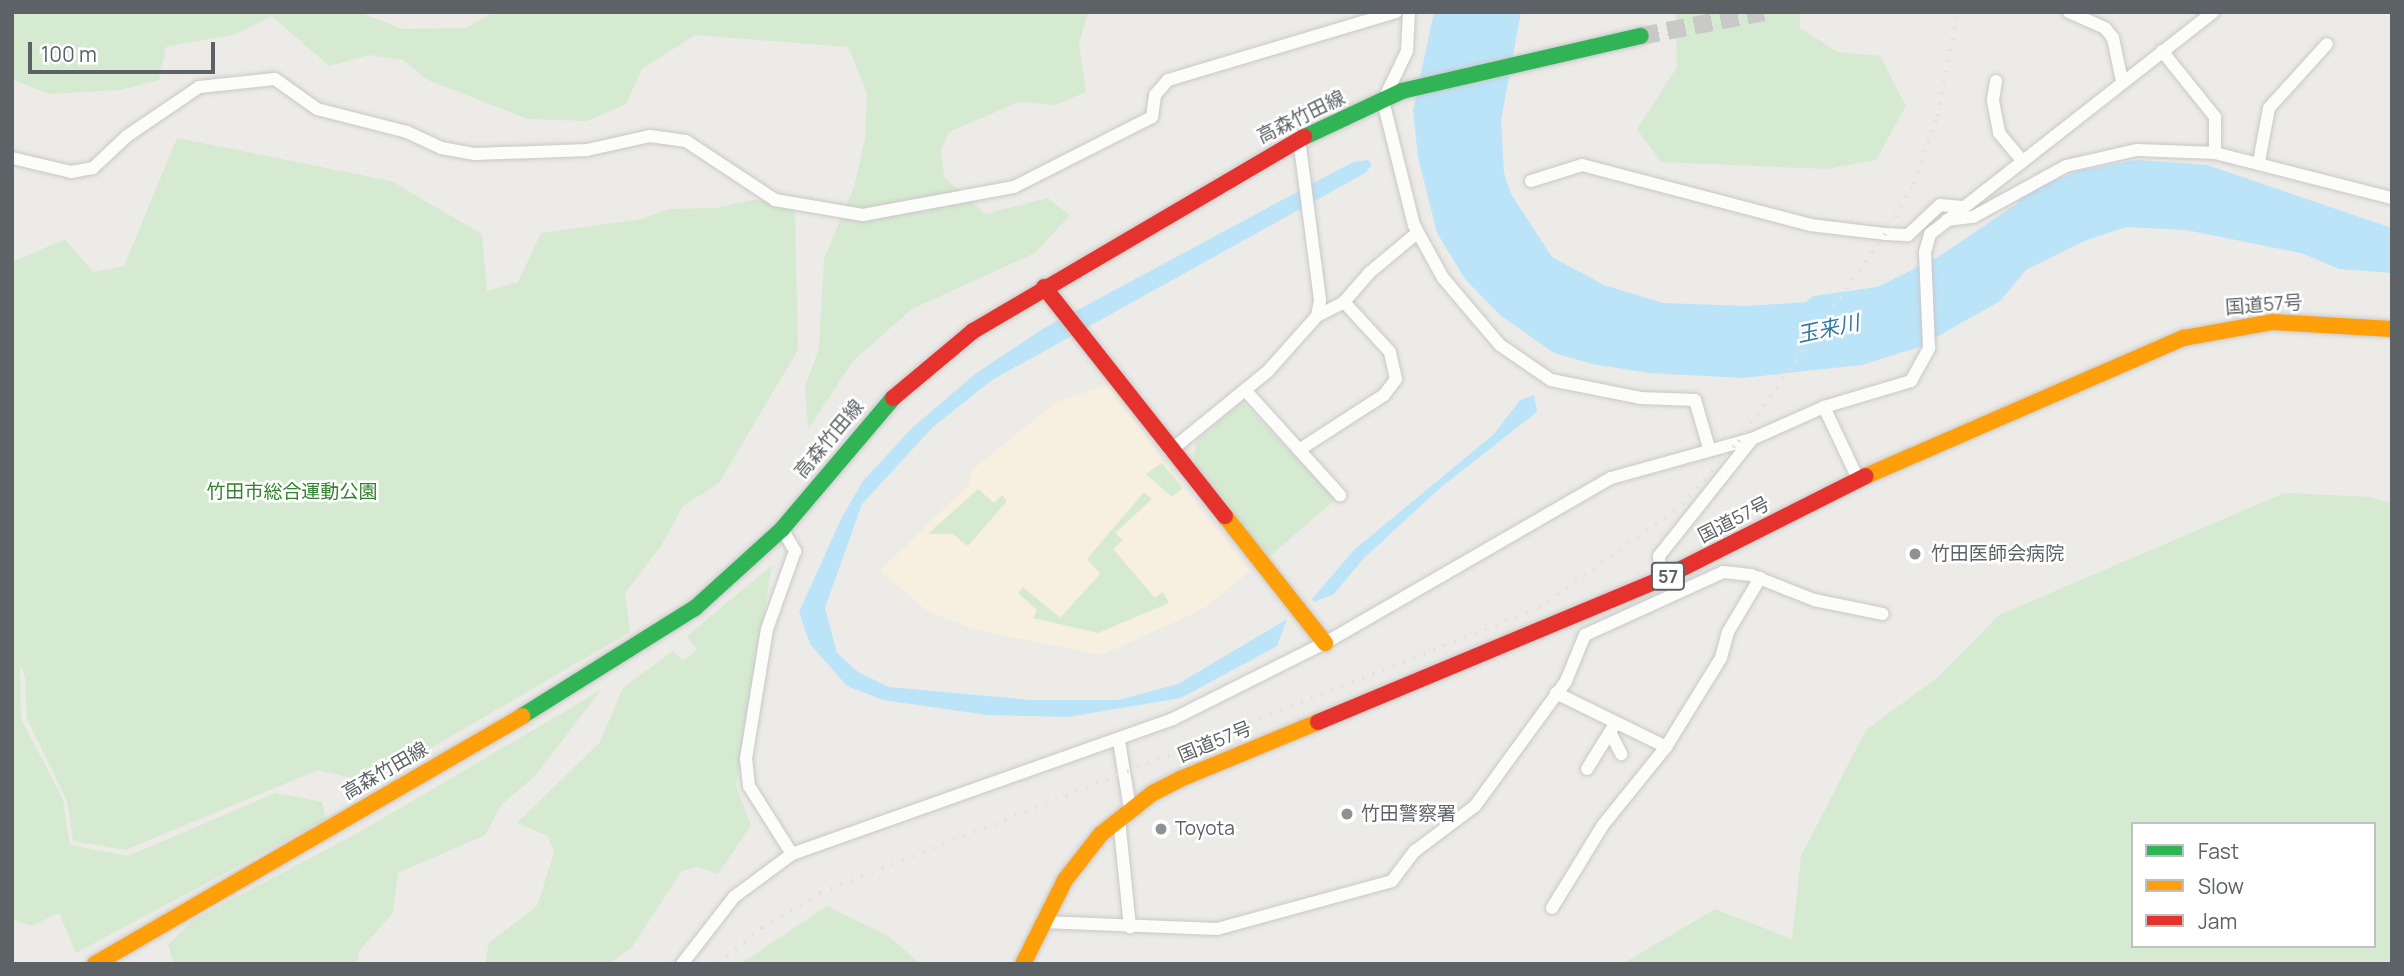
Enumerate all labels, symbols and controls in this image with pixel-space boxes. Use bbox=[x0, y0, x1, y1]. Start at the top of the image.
scale bar bbox=[32, 28, 219, 72]
text: 100 m bbox=[41, 40, 97, 68]
street label: 高森竹田線 bbox=[1253, 86, 1349, 148]
street label: 国道57号 bbox=[2225, 291, 2303, 319]
water label: 玉来川 bbox=[1795, 309, 1861, 347]
street label: 高森竹田線 bbox=[790, 395, 868, 483]
park label: 竹田市総合運動公園 bbox=[207, 481, 377, 503]
street label: 国道57号 bbox=[1694, 492, 1774, 548]
place label: 竹田医師会病院 bbox=[1931, 543, 2064, 565]
marker: 竹田医師会病院 bbox=[1905, 544, 1925, 564]
road number: 57 bbox=[1650, 562, 1686, 590]
street label: 国道57号 bbox=[1175, 717, 1255, 767]
street label: 高森竹田線 bbox=[338, 737, 432, 805]
place label: 竹田警察署 bbox=[1361, 803, 1456, 825]
marker: 竹田警察署 bbox=[1339, 806, 1355, 822]
place label: Toyota bbox=[1175, 818, 1235, 840]
marker: Toyota bbox=[1153, 821, 1169, 837]
legend bbox=[2131, 822, 2376, 948]
text: Fast bbox=[2198, 837, 2239, 865]
text: Slow bbox=[2198, 872, 2244, 900]
text: Jam bbox=[2198, 907, 2237, 935]

